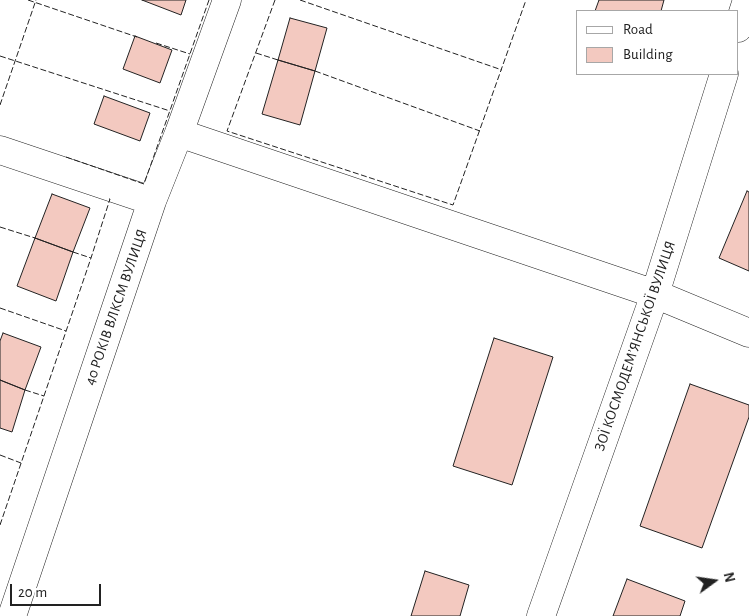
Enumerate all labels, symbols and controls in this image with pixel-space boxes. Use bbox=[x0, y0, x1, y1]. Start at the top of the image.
legend bbox=[576, 10, 739, 75]
text: Road bbox=[623, 22, 653, 37]
text: Building bbox=[623, 47, 673, 62]
street label: 40 РОКІВ ВЛКСМ ВУЛИЦЯ bbox=[81, 227, 151, 387]
street label: ЗОЇ КОСМОДЕМ’ЯНСЬКОЇ ВУЛИЦЯ bbox=[590, 238, 680, 454]
north arrow bbox=[689, 556, 739, 606]
text: N bbox=[721, 571, 737, 584]
scale bar bbox=[12, 574, 104, 606]
text: 20 m bbox=[18, 585, 47, 600]

